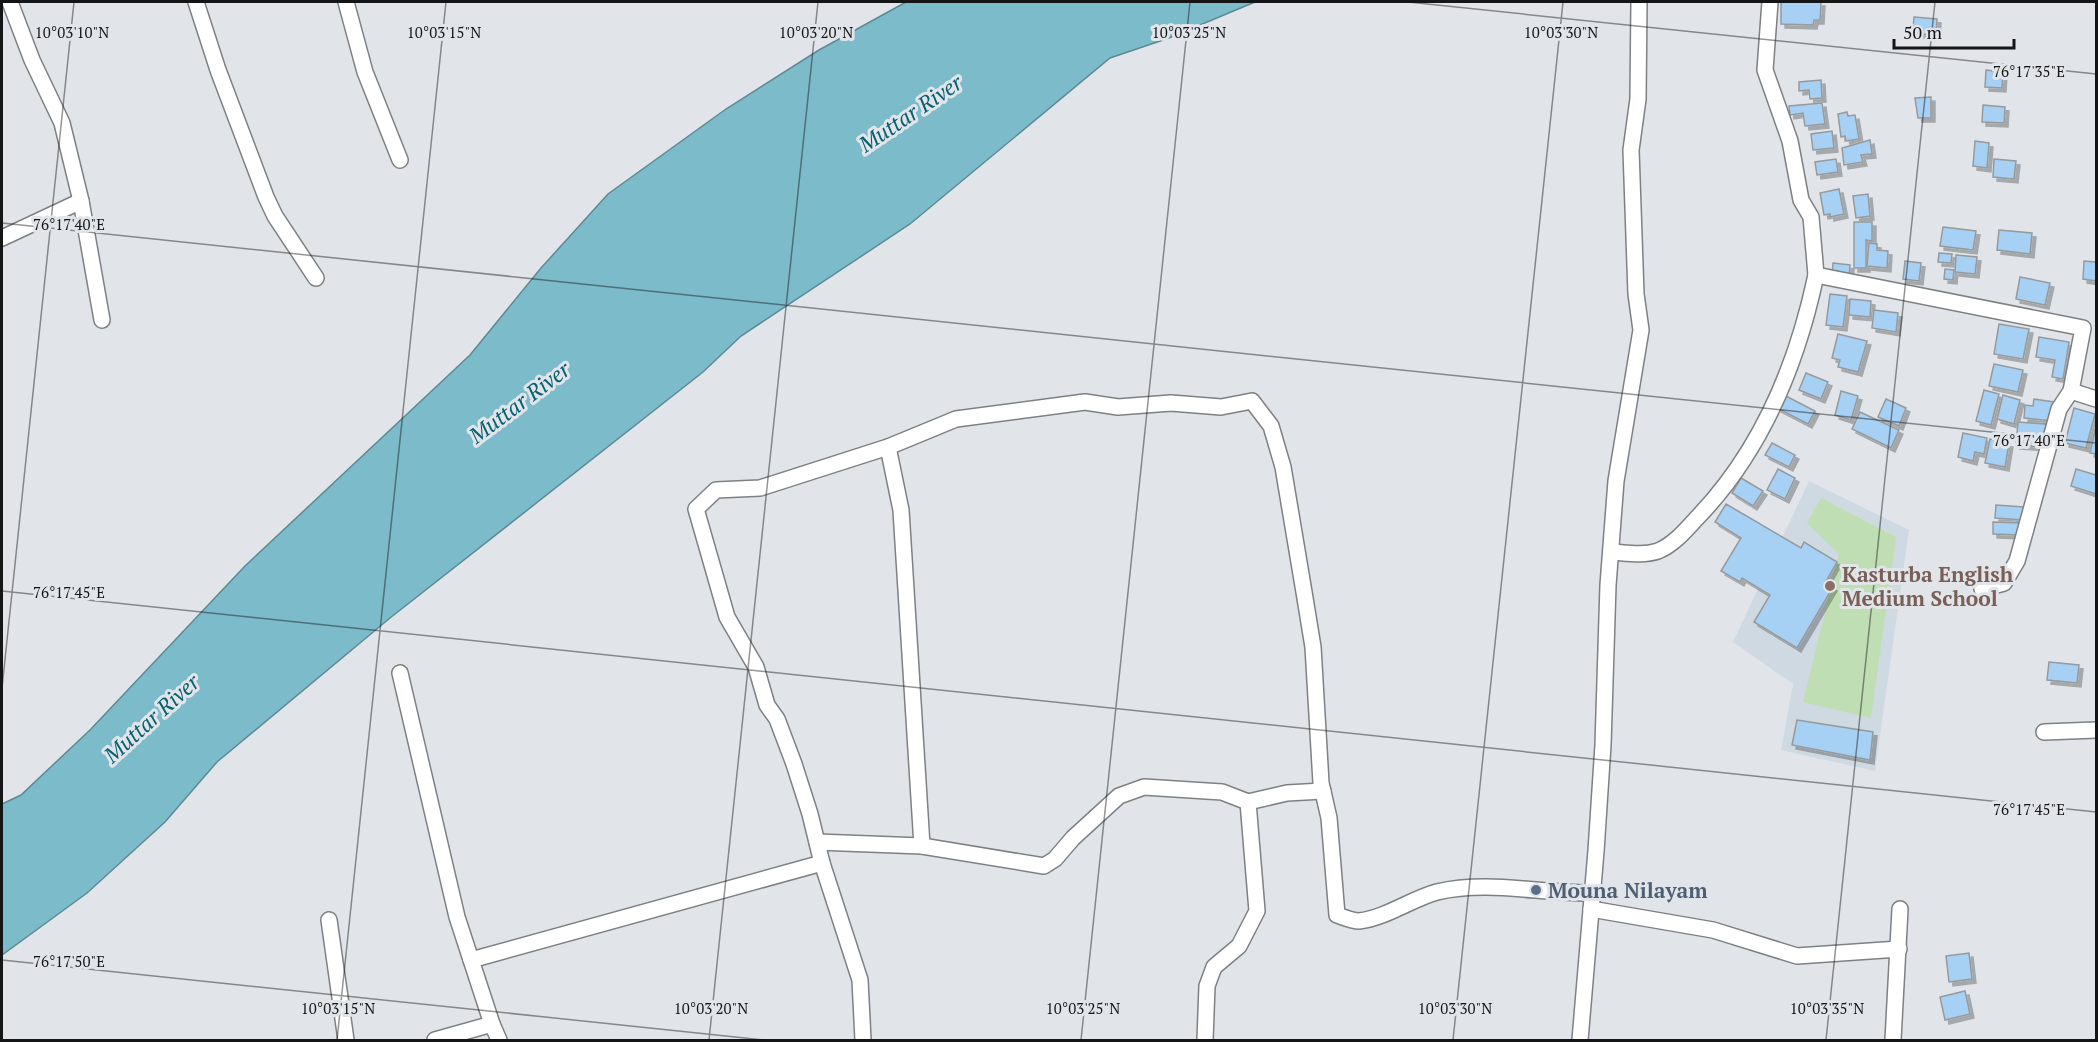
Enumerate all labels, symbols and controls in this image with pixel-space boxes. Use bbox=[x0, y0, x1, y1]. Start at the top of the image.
scale bar bbox=[1894, 12, 2014, 50]
text: 50 m bbox=[1903, 20, 1943, 44]
text: 10°03'10"N bbox=[35, 22, 109, 42]
text: 10°03'15"N bbox=[407, 22, 481, 42]
text: 10°03'20"N bbox=[779, 22, 853, 42]
text: 10°03'25"N bbox=[1152, 22, 1226, 42]
text: 10°03'30"N bbox=[1524, 22, 1598, 42]
text: 76°17'35"E bbox=[1993, 61, 2065, 81]
water label: Muttar River bbox=[852, 67, 969, 159]
text: 76°17'40"E bbox=[33, 214, 105, 234]
water label: Muttar River bbox=[462, 354, 577, 450]
text: 76°17'40"E bbox=[1993, 430, 2065, 450]
place label: Kasturba English Medium School bbox=[1842, 560, 2014, 612]
marker: Kasturba English Medium School bbox=[1823, 579, 1837, 593]
text: 76°17'45"E bbox=[33, 582, 105, 602]
water label: Muttar River bbox=[96, 666, 206, 769]
text: 76°17'45"E bbox=[1993, 799, 2065, 819]
place label: Mouna Nilayam bbox=[1548, 876, 1708, 904]
marker: Mouna Nilayam bbox=[1529, 883, 1543, 897]
text: 76°17'50"E bbox=[33, 951, 105, 971]
text: 10°03'15"N bbox=[301, 998, 375, 1018]
text: 10°03'20"N bbox=[674, 998, 748, 1018]
text: 10°03'25"N bbox=[1046, 998, 1120, 1018]
text: 10°03'30"N bbox=[1418, 998, 1492, 1018]
text: 10°03'35"N bbox=[1790, 998, 1864, 1018]

